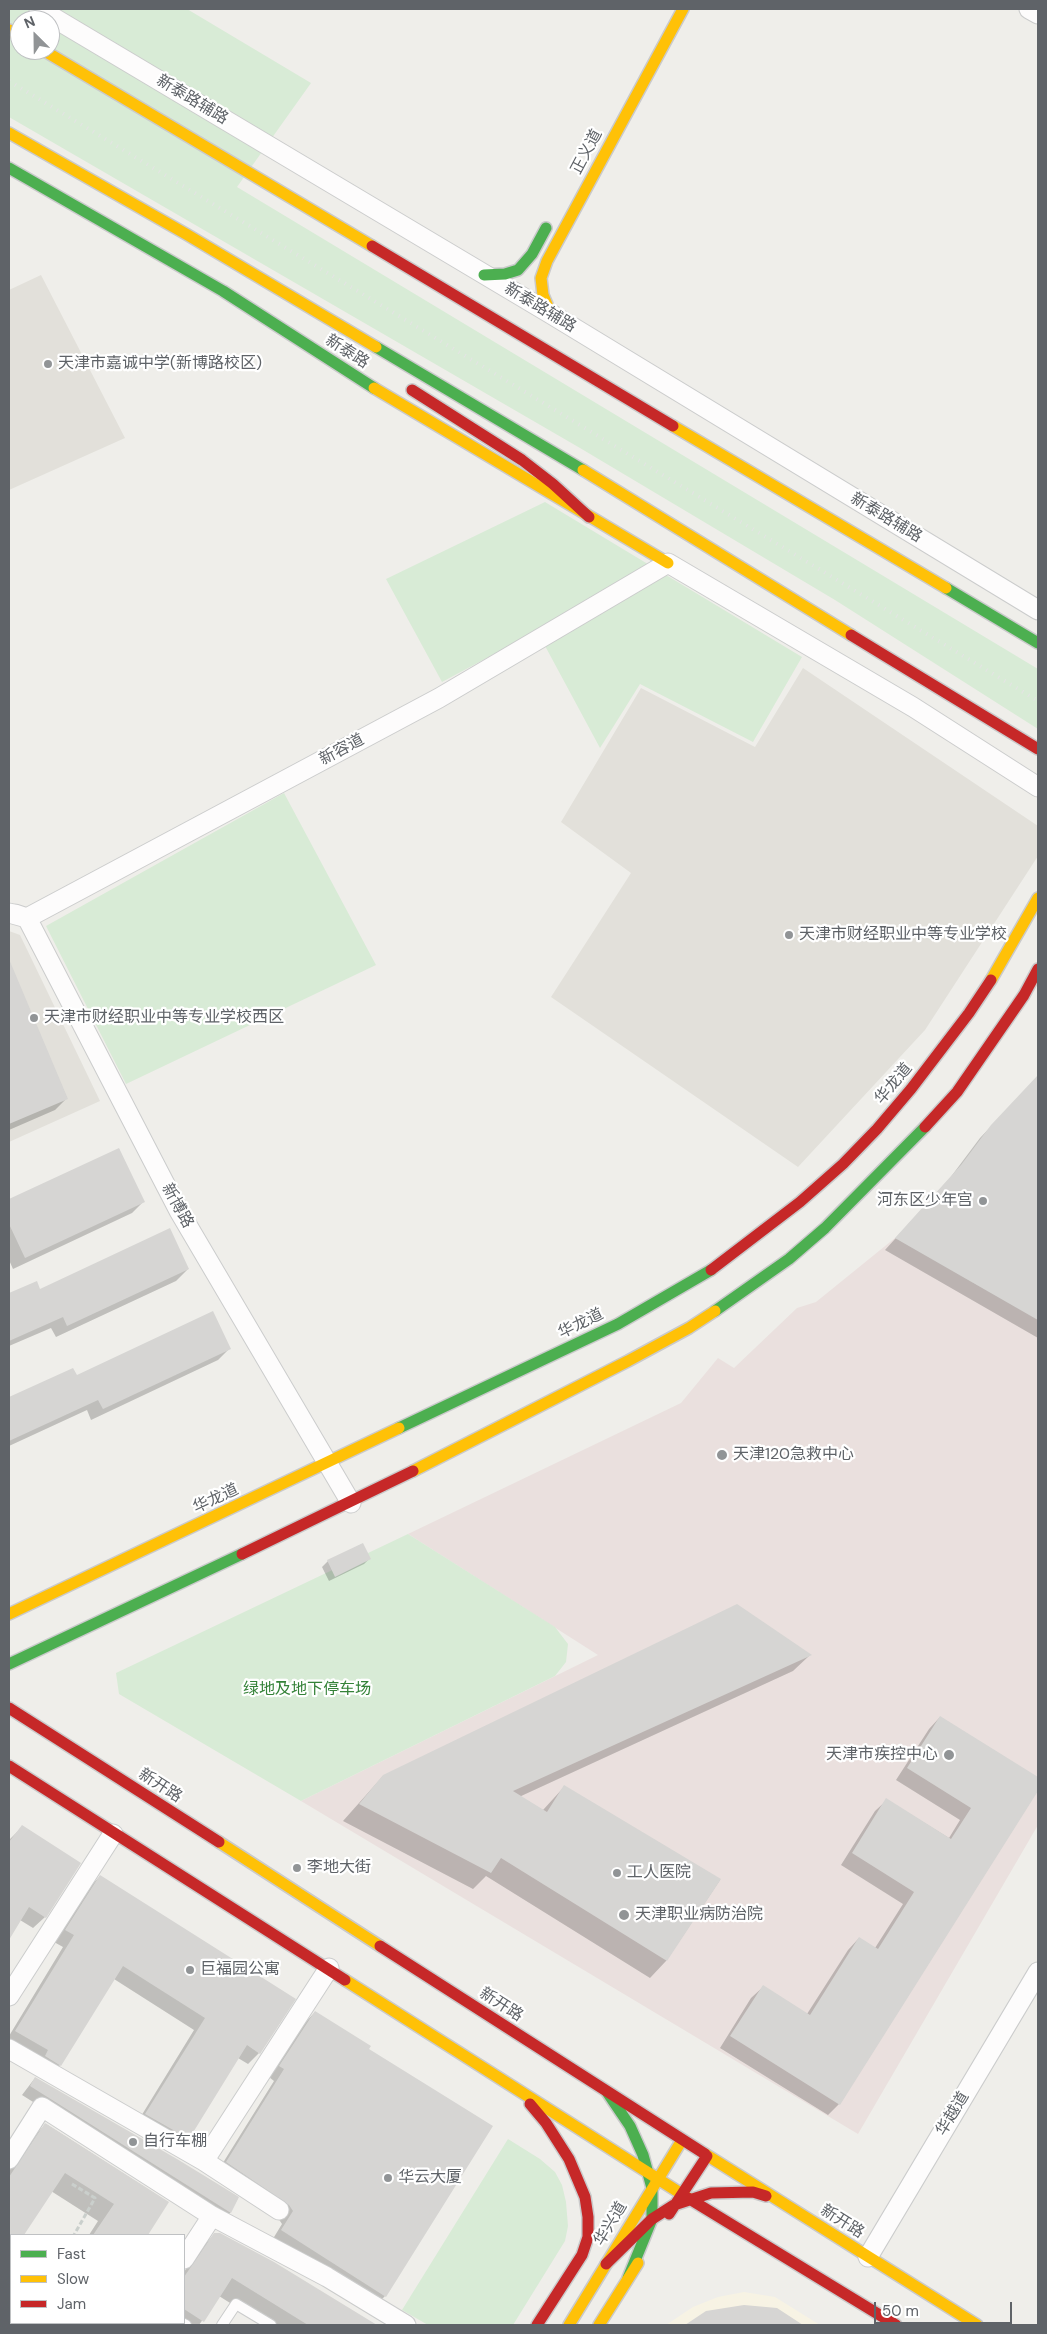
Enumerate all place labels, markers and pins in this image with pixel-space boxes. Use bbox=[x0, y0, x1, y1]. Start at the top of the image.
place label: 天津市嘉诚中学(新博路校区) bbox=[58, 354, 262, 374]
marker: 天津市嘉诚中学(新博路校区) bbox=[42, 358, 54, 370]
place label: 天津市财经职业中等专业学校 bbox=[799, 925, 1007, 945]
marker: 天津市财经职业中等专业学校 bbox=[783, 929, 795, 941]
place label: 天津市财经职业中等专业学校西区 bbox=[44, 1008, 284, 1028]
marker: 天津市财经职业中等专业学校西区 bbox=[28, 1012, 40, 1024]
place label: 河东区少年宫 bbox=[877, 1191, 973, 1211]
marker: 河东区少年宫 bbox=[977, 1195, 989, 1207]
place label: 天津120急救中心 bbox=[733, 1445, 854, 1465]
marker: 天津120急救中心 bbox=[715, 1448, 729, 1462]
place label: 天津市疾控中心 bbox=[826, 1745, 938, 1765]
marker: 天津市疾控中心 bbox=[942, 1748, 956, 1762]
place label: 李地大街 bbox=[307, 1858, 371, 1878]
marker: 李地大街 bbox=[291, 1862, 303, 1874]
place label: 工人医院 bbox=[627, 1863, 691, 1883]
marker: 工人医院 bbox=[611, 1867, 623, 1879]
place label: 天津职业病防治院 bbox=[635, 1905, 763, 1925]
marker: 天津职业病防治院 bbox=[617, 1908, 631, 1922]
place label: 巨福园公寓 bbox=[200, 1960, 280, 1980]
marker: 巨福园公寓 bbox=[184, 1964, 196, 1976]
place label: 自行车棚 bbox=[143, 2132, 207, 2152]
marker: 自行车棚 bbox=[127, 2136, 139, 2148]
place label: 华云大厦 bbox=[398, 2168, 462, 2188]
marker: 华云大厦 bbox=[382, 2172, 394, 2184]

